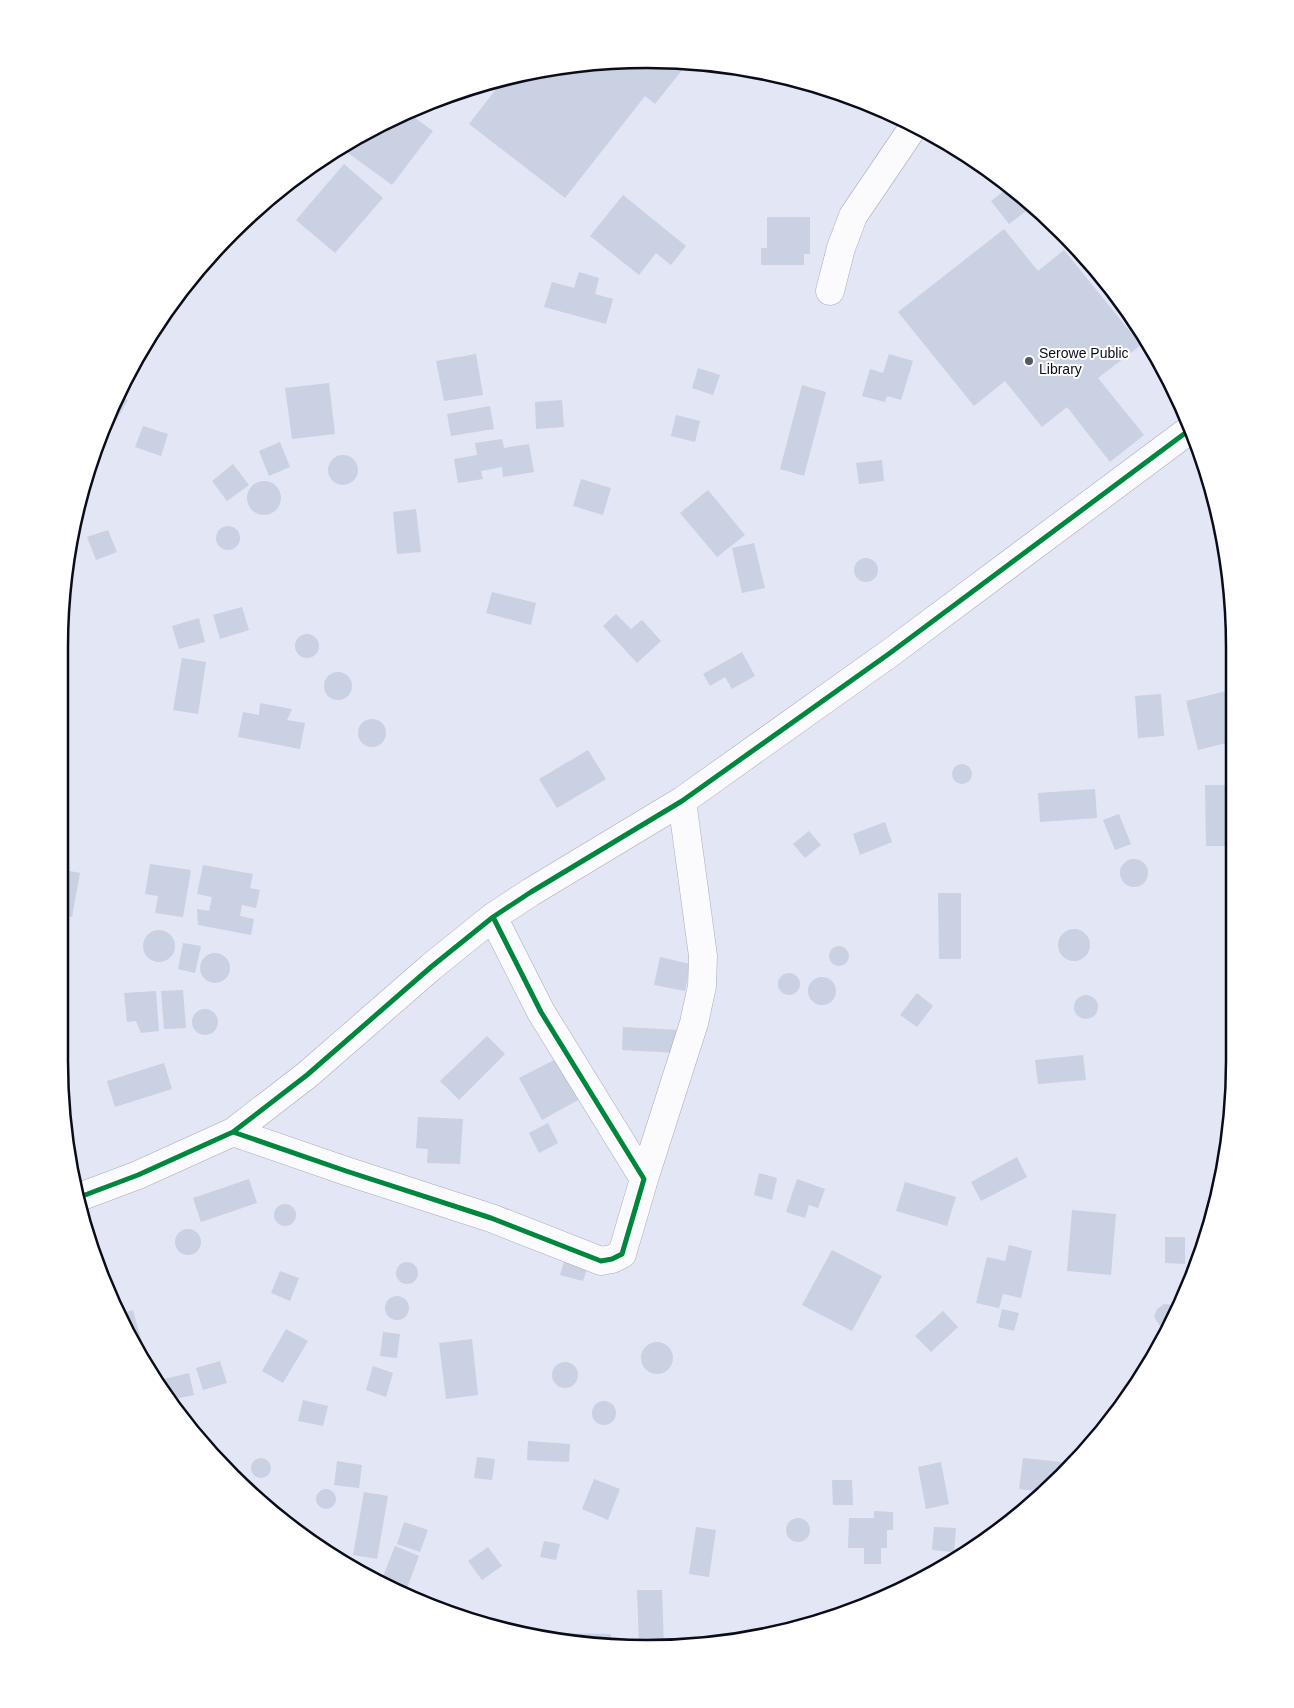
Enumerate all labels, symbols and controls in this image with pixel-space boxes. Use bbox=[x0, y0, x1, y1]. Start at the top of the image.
place label: Serowe Public Library bbox=[1039, 345, 1129, 377]
marker: Serowe Public Library bbox=[1023, 355, 1035, 367]

